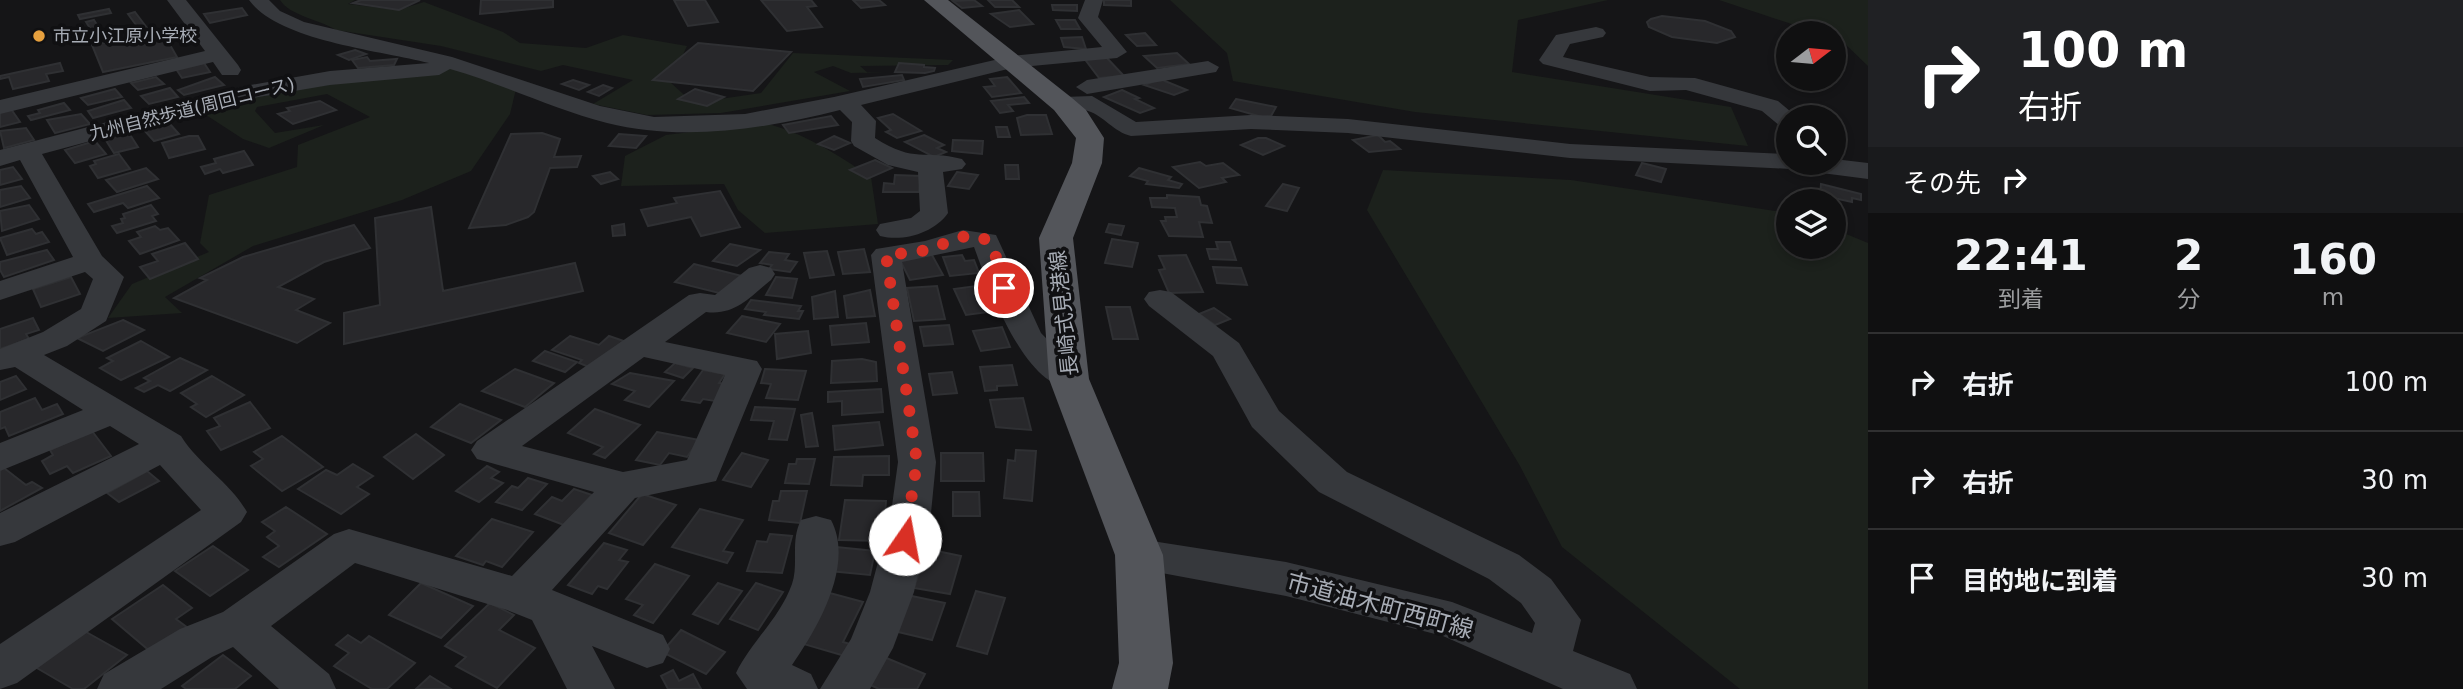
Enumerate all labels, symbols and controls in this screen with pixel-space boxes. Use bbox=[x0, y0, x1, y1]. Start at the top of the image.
north arrow bbox=[1776, 21, 1846, 91]
map controls bbox=[1776, 21, 1846, 259]
text: 100 m bbox=[2018, 22, 2188, 79]
place label: 市立小江原小学校 bbox=[53, 25, 197, 46]
marker: 市立小江原小学校 bbox=[31, 28, 47, 44]
icon: right bbox=[1903, 28, 1994, 119]
street label: 九州自然歩道(周回コース) bbox=[87, 73, 297, 144]
text: 右折 bbox=[2018, 88, 2082, 126]
button: search bbox=[1776, 105, 1846, 175]
icon: right bbox=[1995, 161, 2033, 199]
text: その先 bbox=[1903, 168, 1981, 198]
button: layers bbox=[1776, 189, 1846, 259]
text: 22:41 bbox=[1954, 231, 2088, 280]
text: 2 bbox=[2174, 231, 2203, 280]
text: 160 bbox=[2289, 235, 2377, 284]
street label: 長崎式見港線 bbox=[1045, 249, 1083, 377]
pin bbox=[974, 258, 1034, 318]
icon: arrive bbox=[985, 269, 1023, 307]
text: m bbox=[2322, 284, 2344, 310]
text: 到着 bbox=[1998, 286, 2044, 312]
text: 分 bbox=[2177, 286, 2200, 312]
icon: right bbox=[1903, 363, 1941, 401]
text: 100 m bbox=[2345, 367, 2428, 397]
text: 右折 bbox=[1962, 370, 2014, 400]
icon: right bbox=[1903, 461, 1941, 499]
text: 30 m bbox=[2361, 465, 2428, 495]
text: 右折 bbox=[1962, 468, 2014, 498]
position arrow bbox=[868, 502, 942, 576]
icon: arrive bbox=[1903, 559, 1941, 597]
text: 30 m bbox=[2361, 563, 2428, 593]
text: 目的地に到着 bbox=[1962, 566, 2118, 596]
street label: 市道油木町西町線 bbox=[1284, 568, 1476, 644]

